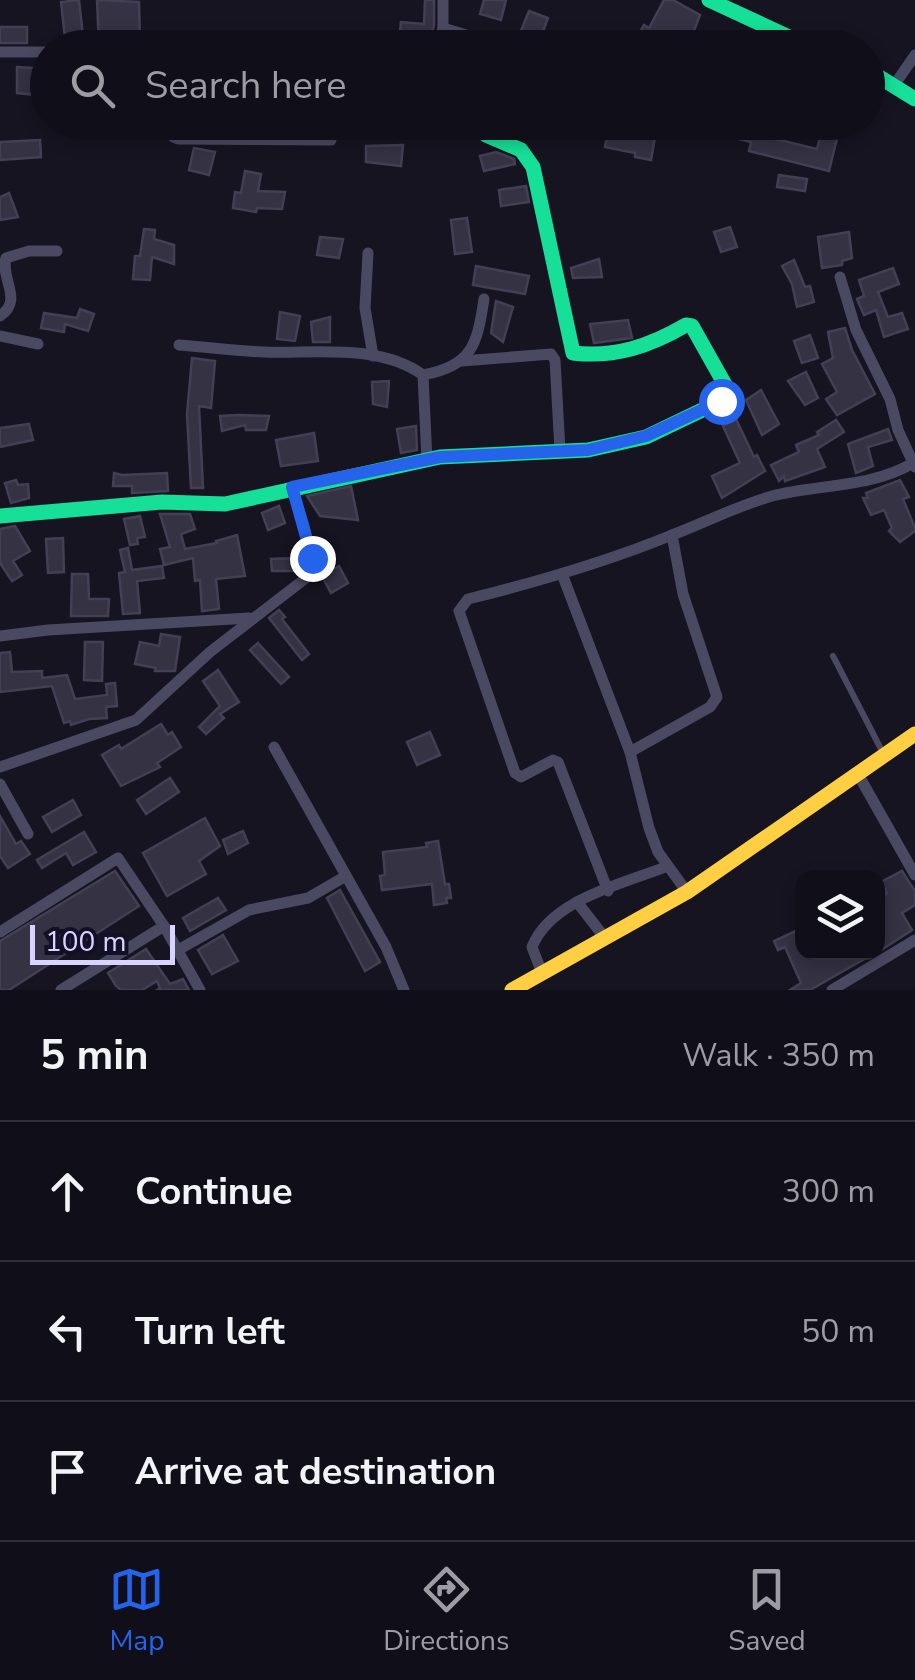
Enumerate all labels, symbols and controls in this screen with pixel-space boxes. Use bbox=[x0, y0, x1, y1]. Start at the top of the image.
search box bbox=[30, 30, 885, 140]
icon: search bbox=[65, 58, 120, 113]
text: Search here bbox=[145, 60, 346, 111]
route start bbox=[699, 379, 745, 425]
route end bbox=[290, 536, 336, 582]
map controls bbox=[795, 870, 885, 960]
button: layers bbox=[795, 870, 885, 960]
scale bar bbox=[30, 920, 175, 964]
text: 100 m bbox=[45, 923, 127, 961]
text: 5 min bbox=[40, 1027, 149, 1084]
text: Walk · 350 m bbox=[682, 1034, 875, 1077]
icon: ahead bbox=[40, 1164, 95, 1219]
text: Continue bbox=[135, 1166, 293, 1217]
text: 300 m bbox=[782, 1170, 875, 1213]
icon: left bbox=[40, 1304, 95, 1359]
text: Turn left bbox=[135, 1306, 285, 1357]
text: 50 m bbox=[801, 1310, 875, 1353]
icon: arrive bbox=[40, 1444, 95, 1499]
text: Arrive at destination bbox=[135, 1446, 496, 1497]
tab: Map bbox=[109, 1562, 164, 1660]
tab: Directions bbox=[383, 1562, 509, 1660]
tab: Saved bbox=[728, 1562, 806, 1660]

